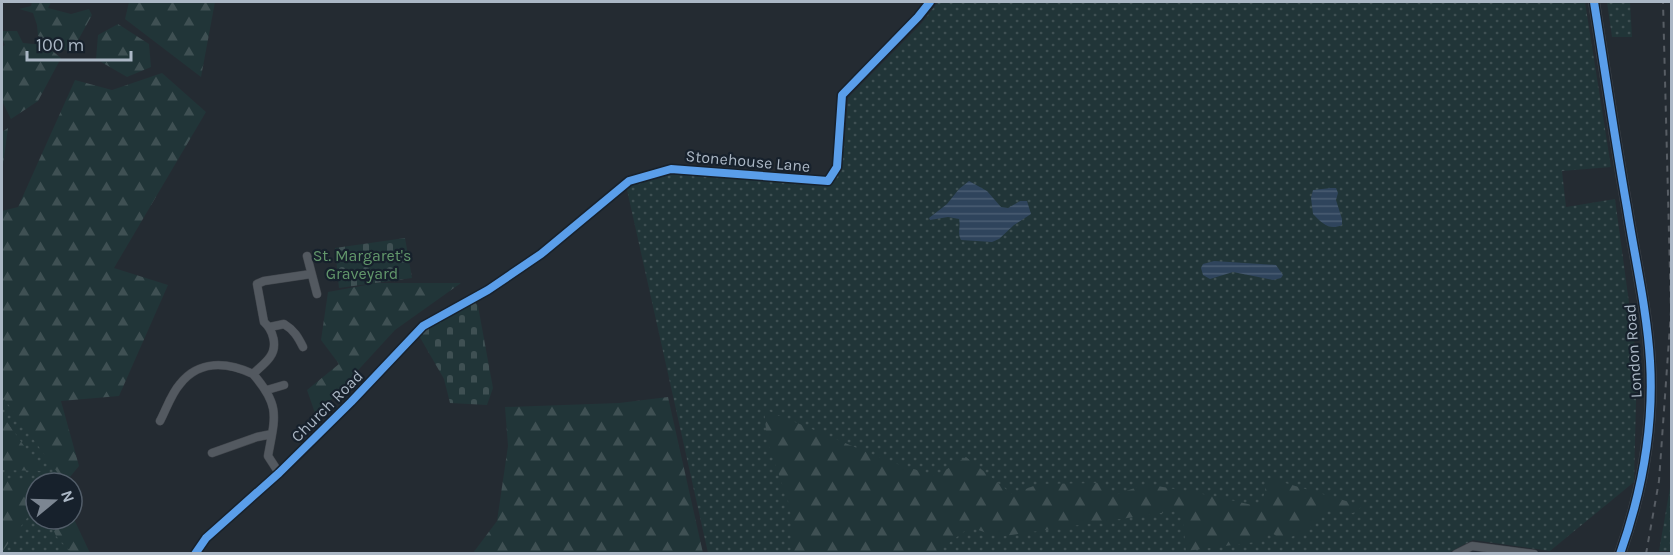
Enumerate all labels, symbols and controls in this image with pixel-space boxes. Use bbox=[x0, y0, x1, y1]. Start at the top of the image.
scale bar bbox=[27, 24, 130, 62]
text: 100 m bbox=[36, 34, 84, 56]
street label: Stonehouse Lane bbox=[685, 146, 811, 176]
park label: St. Margaret's Graveyard bbox=[313, 246, 411, 283]
street label: London Road bbox=[1620, 303, 1646, 399]
street label: Church Road bbox=[287, 366, 367, 446]
north arrow bbox=[24, 471, 84, 531]
text: N bbox=[57, 488, 79, 505]

